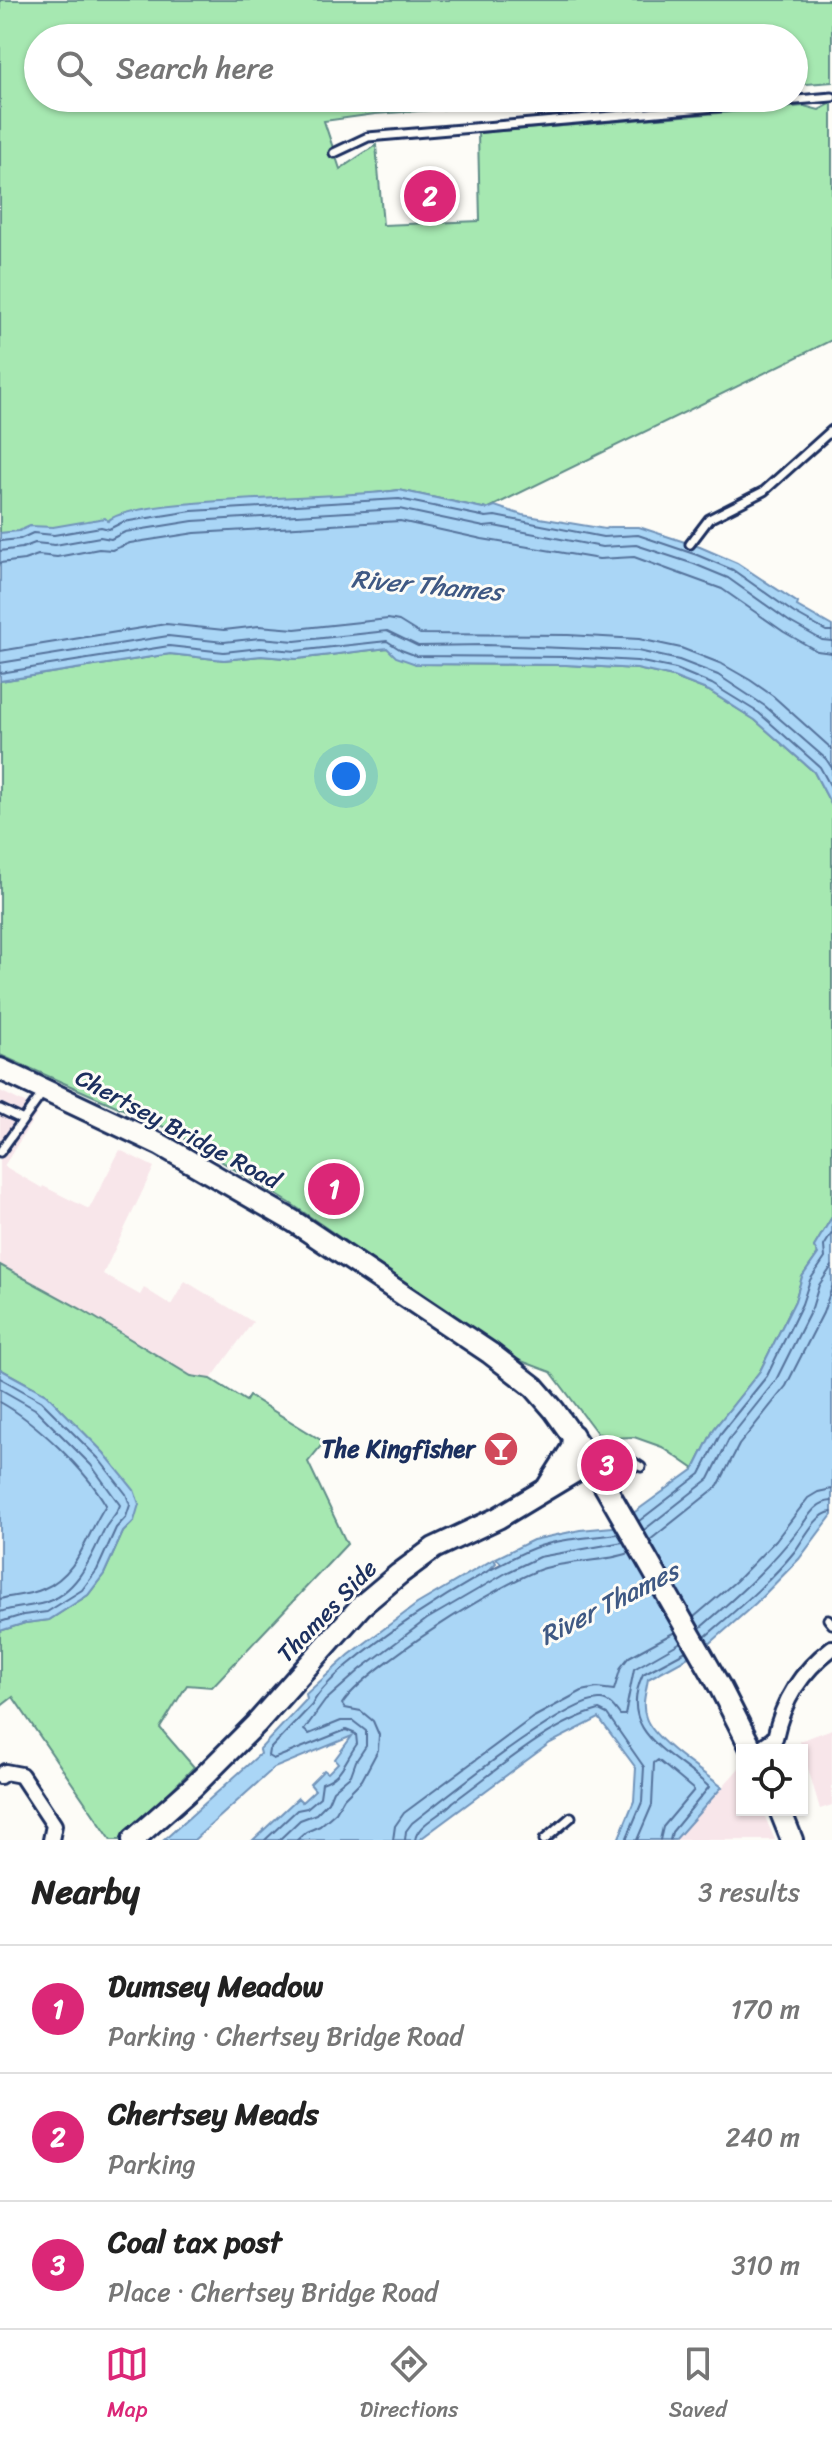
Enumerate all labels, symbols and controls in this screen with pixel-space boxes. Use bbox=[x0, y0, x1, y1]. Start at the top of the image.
search box bbox=[24, 24, 808, 112]
text: Search here bbox=[116, 41, 274, 95]
icon: search bbox=[52, 46, 96, 90]
pin: 2 bbox=[404, 166, 456, 226]
water label: River Thames bbox=[349, 555, 508, 615]
your location bbox=[326, 756, 366, 796]
street label: Chertsey Bridge Road bbox=[68, 1057, 290, 1202]
pin: 1 bbox=[308, 1159, 360, 1219]
place label: The Kingfisher bbox=[321, 1428, 477, 1470]
bar icon: The Kingfisher bbox=[482, 1430, 520, 1468]
pin: 3 bbox=[581, 1435, 633, 1495]
water label: River Thames bbox=[531, 1547, 690, 1658]
street label: Thames Side bbox=[266, 1549, 388, 1673]
map controls bbox=[736, 1744, 808, 1816]
button: locate bbox=[736, 1744, 808, 1816]
text: Nearby bbox=[32, 1862, 140, 1922]
text: 3 results bbox=[698, 1869, 800, 1915]
text: Dumsey Meadow bbox=[108, 1959, 323, 2013]
text: 1 bbox=[52, 1986, 64, 2032]
text: 170 m bbox=[731, 1986, 800, 2032]
text: Parking · Chertsey Bridge Road bbox=[108, 2013, 463, 2059]
text: Chertsey Meads bbox=[108, 2087, 318, 2141]
text: 2 bbox=[50, 2114, 66, 2160]
text: 240 m bbox=[726, 2114, 800, 2160]
text: Parking bbox=[108, 2141, 196, 2187]
text: Coal tax post bbox=[108, 2215, 282, 2269]
text: 3 bbox=[51, 2242, 65, 2288]
text: 310 m bbox=[731, 2242, 800, 2288]
text: Place · Chertsey Bridge Road bbox=[108, 2269, 438, 2315]
tab: Map bbox=[105, 2342, 149, 2429]
tab: Directions bbox=[360, 2342, 458, 2429]
tab: Saved bbox=[669, 2342, 727, 2429]

